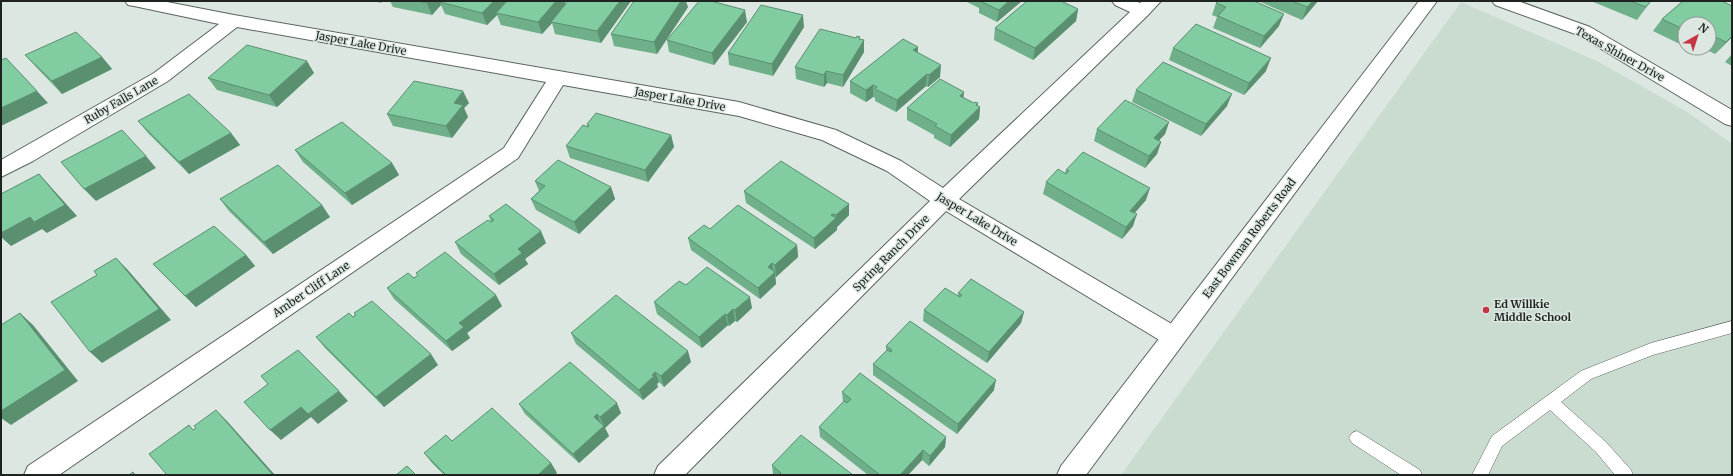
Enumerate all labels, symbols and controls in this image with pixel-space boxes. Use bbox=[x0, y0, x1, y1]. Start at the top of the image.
north arrow bbox=[1677, 16, 1717, 56]
text: N bbox=[1696, 20, 1711, 37]
street label: Texas Shiner Drive bbox=[1573, 24, 1667, 84]
street label: Jasper Lake Drive bbox=[313, 28, 408, 58]
street label: Ruby Falls Lane bbox=[82, 73, 161, 127]
street label: Jasper Lake Drive bbox=[632, 84, 727, 114]
street label: East Bowman Roberts Road bbox=[1199, 175, 1299, 301]
street label: Jasper Lake Drive bbox=[933, 189, 1020, 249]
street label: Spring Ranch Drive bbox=[850, 212, 932, 294]
street label: Amber Cliff Lane bbox=[269, 258, 352, 321]
place label: Ed Willkie Middle School bbox=[1494, 297, 1572, 324]
marker: Ed Willkie Middle School bbox=[1481, 305, 1491, 315]

